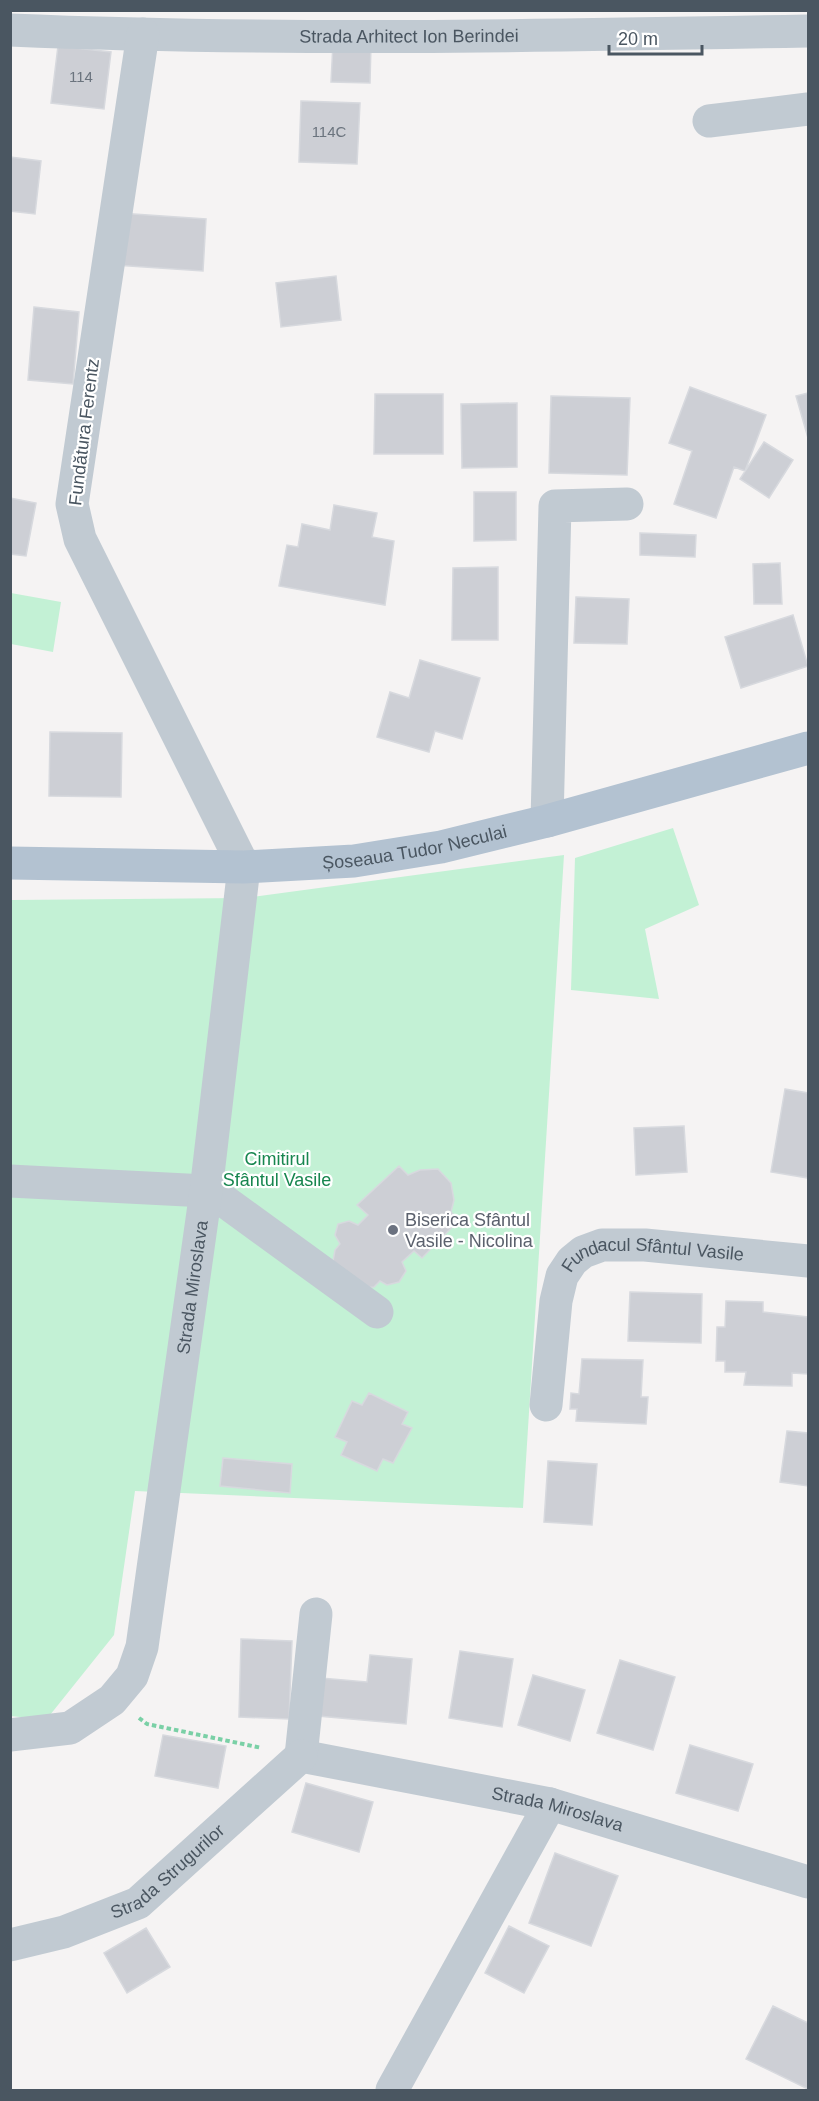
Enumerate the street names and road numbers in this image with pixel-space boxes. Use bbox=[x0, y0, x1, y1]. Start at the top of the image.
street label: Strada Arhitect Ion Berindei bbox=[299, 26, 519, 47]
street label: Fundătura Ferentz bbox=[65, 357, 103, 507]
street label: Șoseaua Tudor Neculai bbox=[322, 821, 509, 873]
street label: Strada Miroslava bbox=[173, 1218, 212, 1356]
street label: Fundacul Sfântul Vasile bbox=[557, 1235, 745, 1276]
street label: Strada Miroslava bbox=[490, 1783, 627, 1836]
street label: Strada Strugurilor bbox=[108, 1820, 228, 1923]

